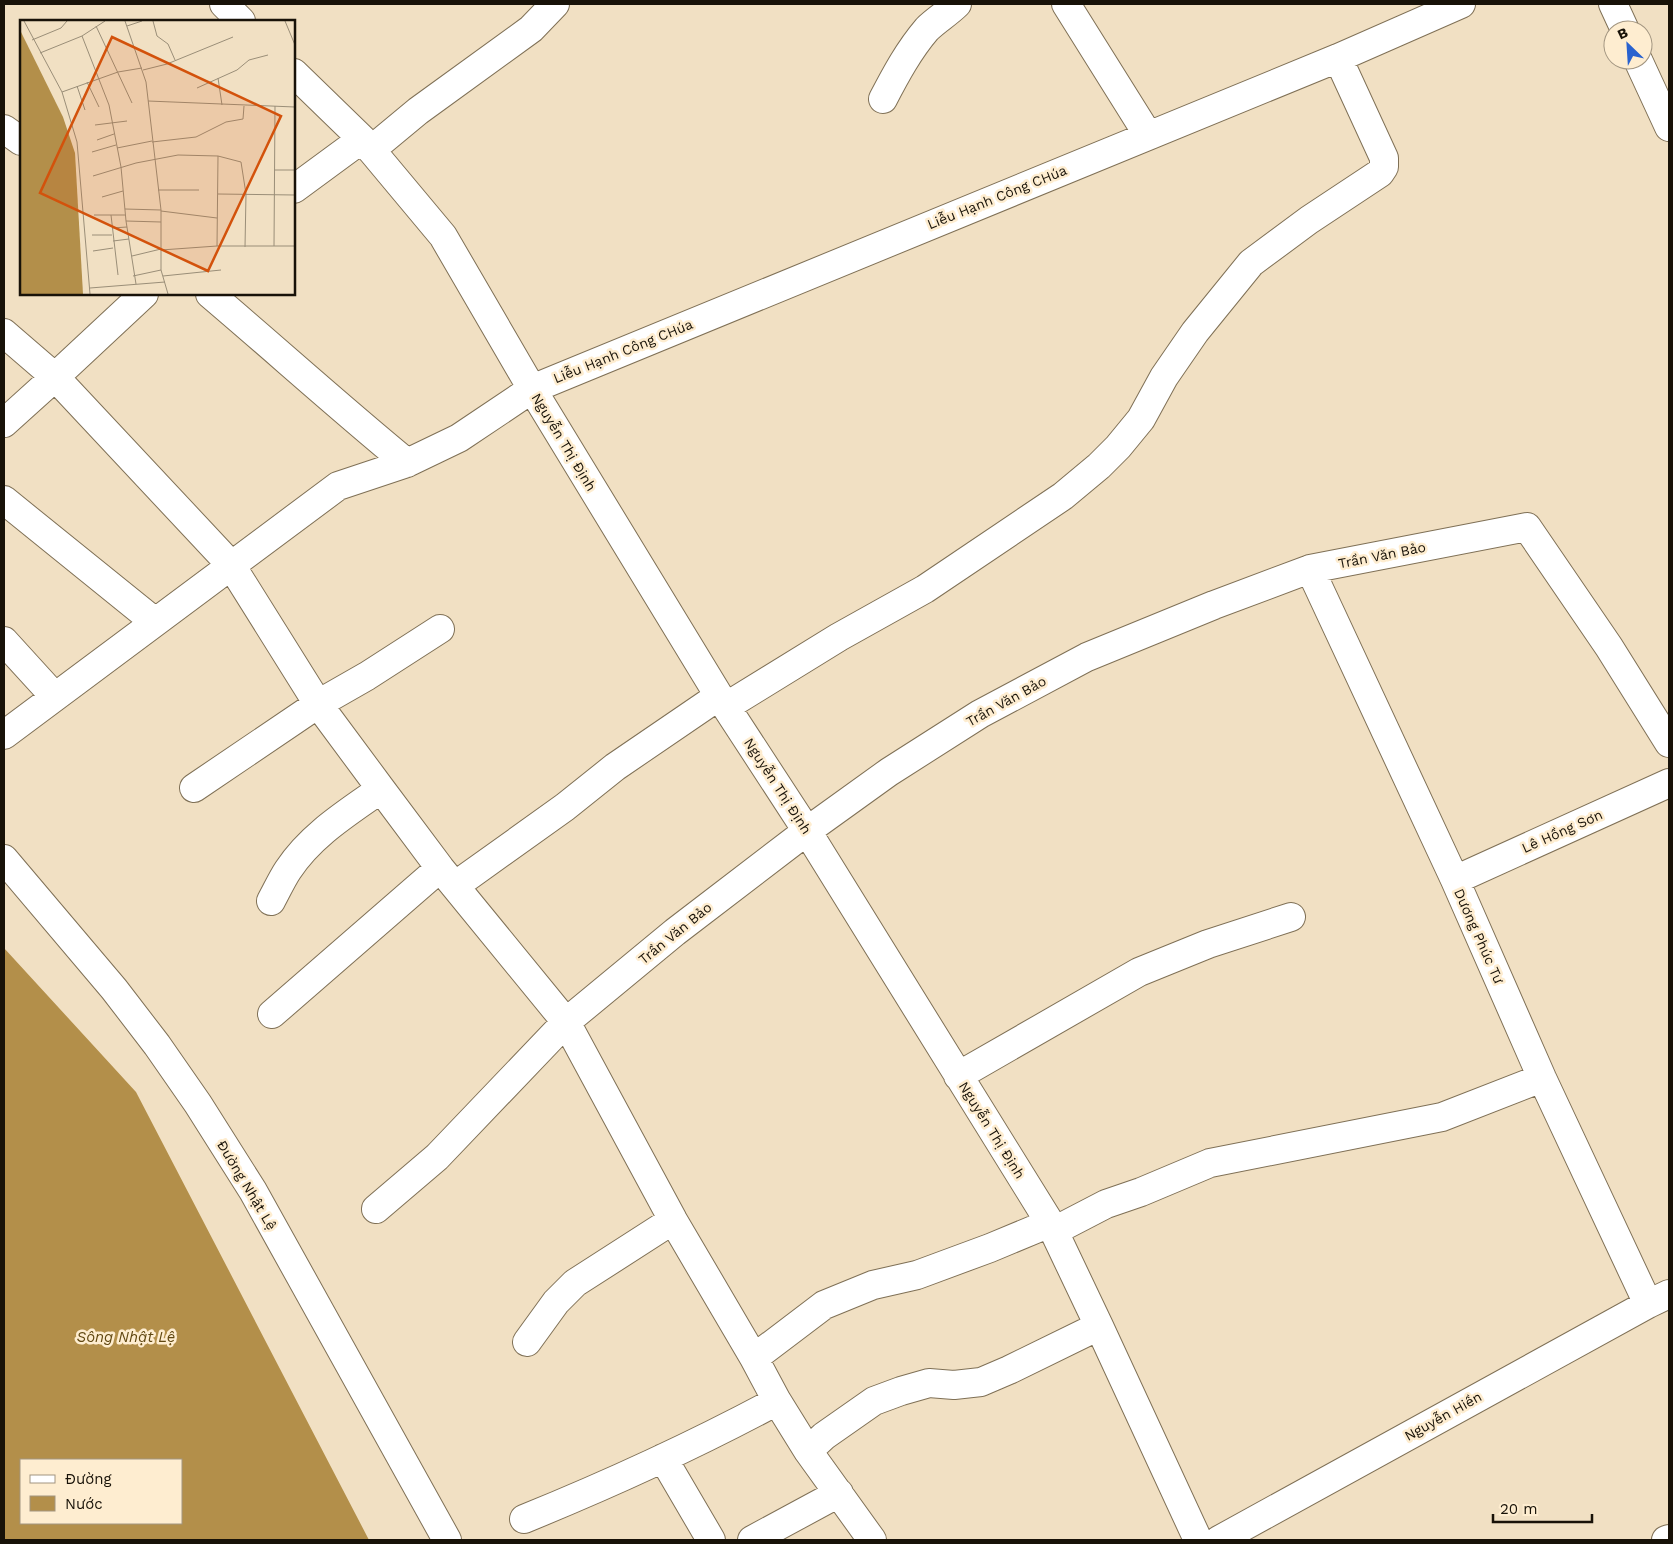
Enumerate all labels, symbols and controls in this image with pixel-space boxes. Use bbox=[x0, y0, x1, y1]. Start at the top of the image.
inset map bbox=[20, 20, 295, 295]
north arrow bbox=[1603, 20, 1653, 70]
text: B bbox=[1615, 24, 1631, 42]
street label: Liễu Hạnh Công CHúa bbox=[925, 162, 1069, 232]
street label: Liễu Hạnh Công CHúa bbox=[551, 316, 695, 386]
street label: Nguyễn Thị Định bbox=[529, 390, 599, 494]
street label: Trần Văn Bảo bbox=[1337, 539, 1427, 571]
street label: Trần Văn Bảo bbox=[963, 672, 1049, 730]
street label: Nguyễn Thị Định bbox=[741, 735, 815, 837]
street label: Lê Hồng Sơn bbox=[1519, 806, 1605, 856]
street label: Dương Phúc Tư bbox=[1451, 886, 1507, 986]
street label: Trần Văn Bảo bbox=[635, 899, 715, 967]
street label: Nguyễn Thị Định bbox=[956, 1079, 1028, 1181]
street label: Đường Nhật Lệ bbox=[214, 1137, 280, 1233]
water label: Sông Nhật Lệ bbox=[77, 1328, 175, 1346]
street label: Nguyễn Hiền bbox=[1402, 1388, 1484, 1444]
legend bbox=[20, 1459, 182, 1524]
text: Đường bbox=[65, 1470, 112, 1488]
scale bar bbox=[1493, 1492, 1592, 1524]
text: Nước bbox=[65, 1495, 103, 1513]
text: 20 m bbox=[1500, 1500, 1538, 1518]

